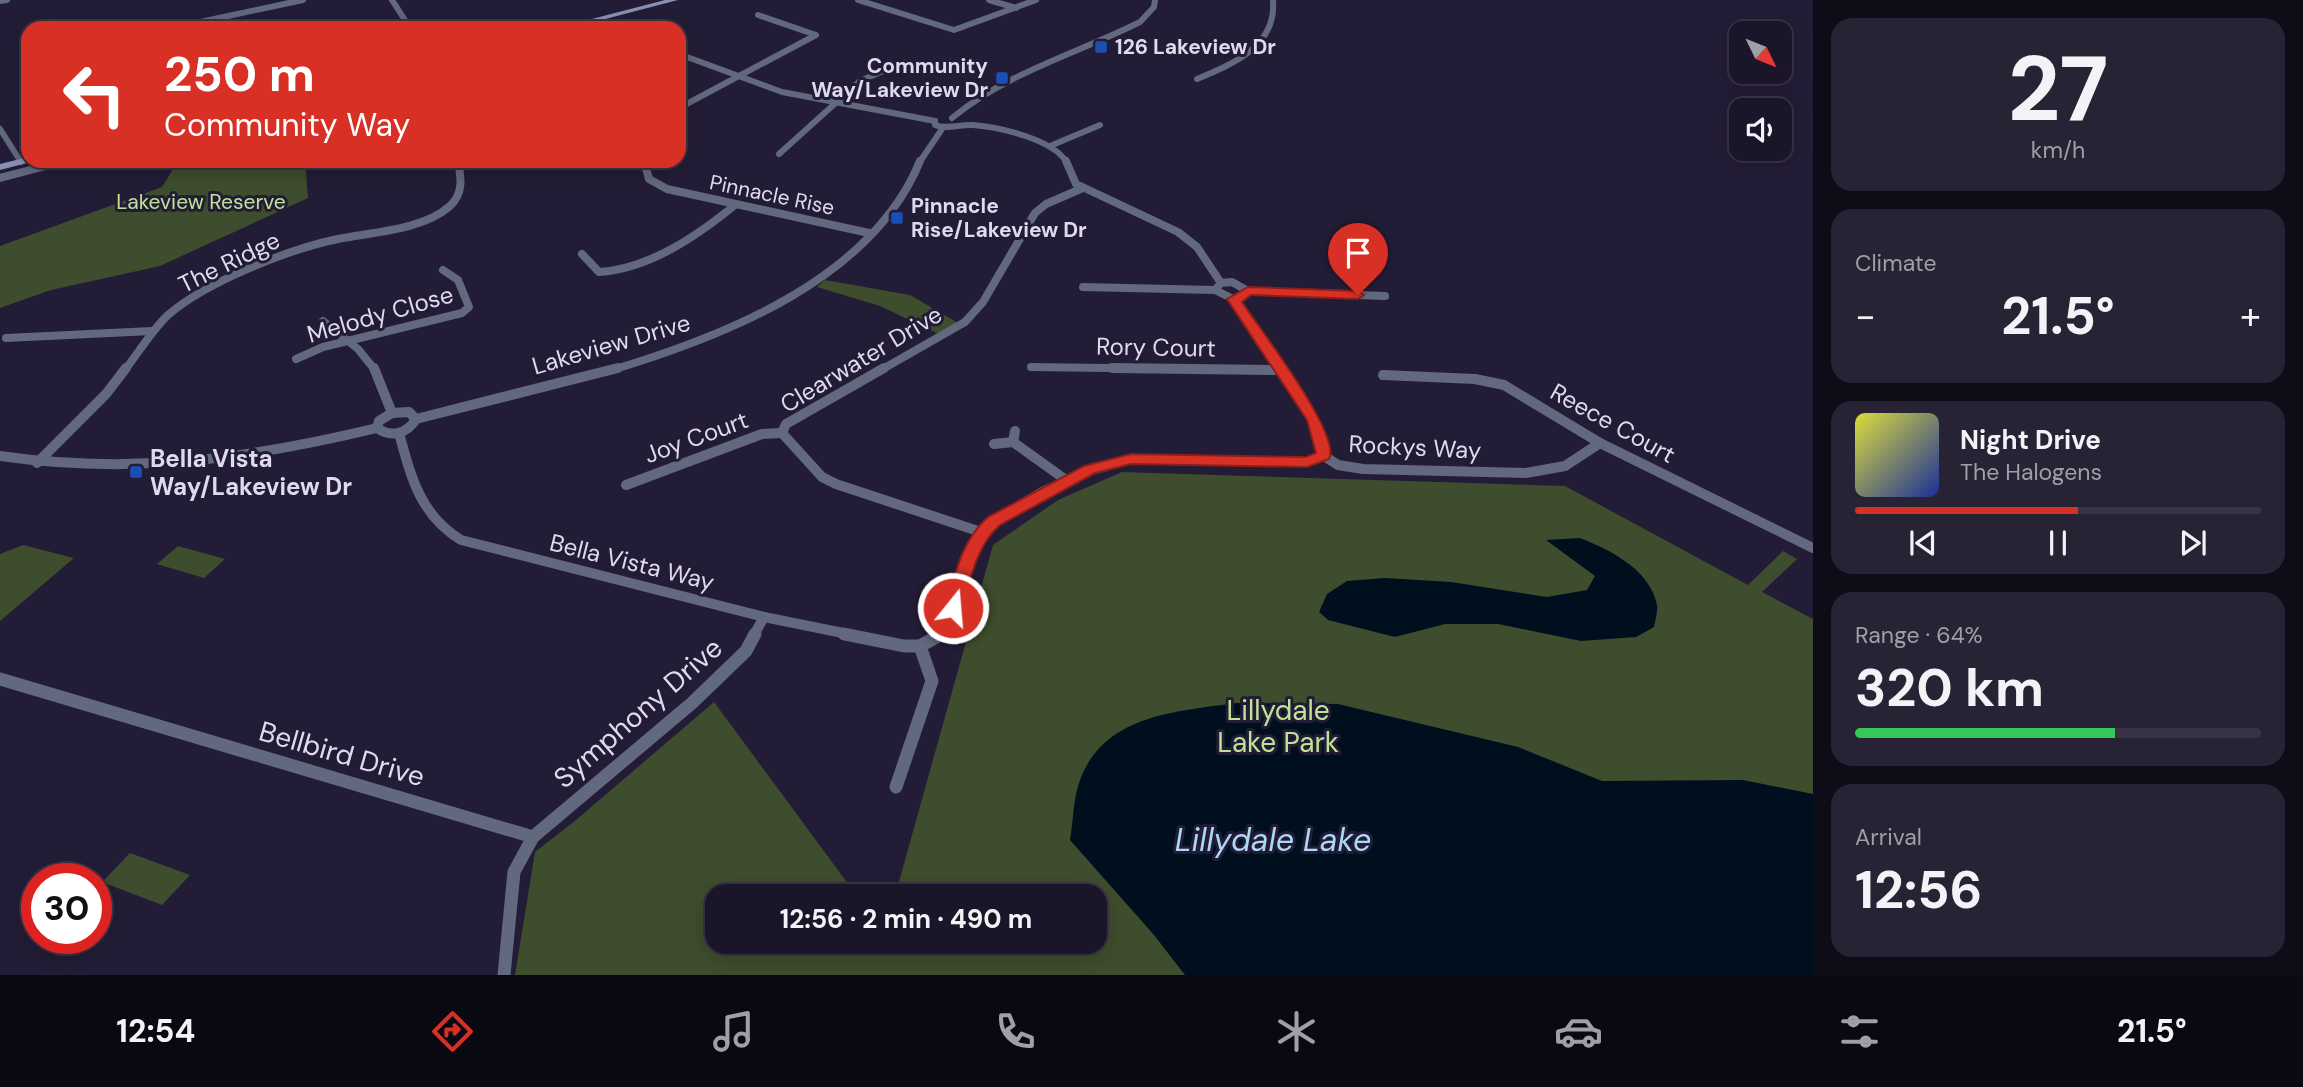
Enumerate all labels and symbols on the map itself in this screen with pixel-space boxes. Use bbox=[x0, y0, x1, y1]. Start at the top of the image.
north arrow bbox=[1729, 21, 1792, 84]
place label: 126 Lakeview Dr bbox=[1115, 33, 1276, 61]
marker: 126 Lakeview Dr bbox=[1093, 39, 1109, 55]
place label: Community Way/Lakeview Dr bbox=[811, 52, 988, 104]
marker: Community Way/Lakeview Dr bbox=[994, 70, 1010, 86]
street label: Pinnacle Rise bbox=[707, 168, 837, 222]
park label: Lakeview Reserve bbox=[116, 188, 286, 216]
place label: Pinnacle Rise/Lakeview Dr bbox=[911, 192, 1087, 244]
marker: Pinnacle Rise/Lakeview Dr bbox=[889, 210, 905, 226]
pin bbox=[1328, 223, 1388, 295]
street label: The Ridge bbox=[173, 224, 285, 300]
street label: Melody Close bbox=[303, 278, 457, 350]
street label: Clearwater Drive bbox=[774, 298, 948, 420]
street label: Lakeview Drive bbox=[528, 307, 694, 381]
street label: Rory Court bbox=[1096, 330, 1216, 364]
street label: Reece Court bbox=[1545, 376, 1681, 470]
street label: Joy Court bbox=[640, 404, 752, 470]
street label: Rockys Way bbox=[1348, 428, 1482, 466]
place label: Bella Vista Way/Lakeview Dr bbox=[150, 443, 352, 502]
marker: Bella Vista Way/Lakeview Dr bbox=[128, 464, 144, 480]
street label: Bella Vista Way bbox=[546, 527, 718, 597]
position arrow bbox=[916, 571, 990, 645]
street label: Symphony Drive bbox=[546, 630, 730, 796]
park label: Lillydale Lake Park bbox=[1217, 692, 1339, 761]
street label: Bellbird Drive bbox=[255, 713, 429, 795]
water label: Lillydale Lake bbox=[1175, 819, 1371, 861]
speed limit sign: 30 bbox=[21, 863, 112, 954]

